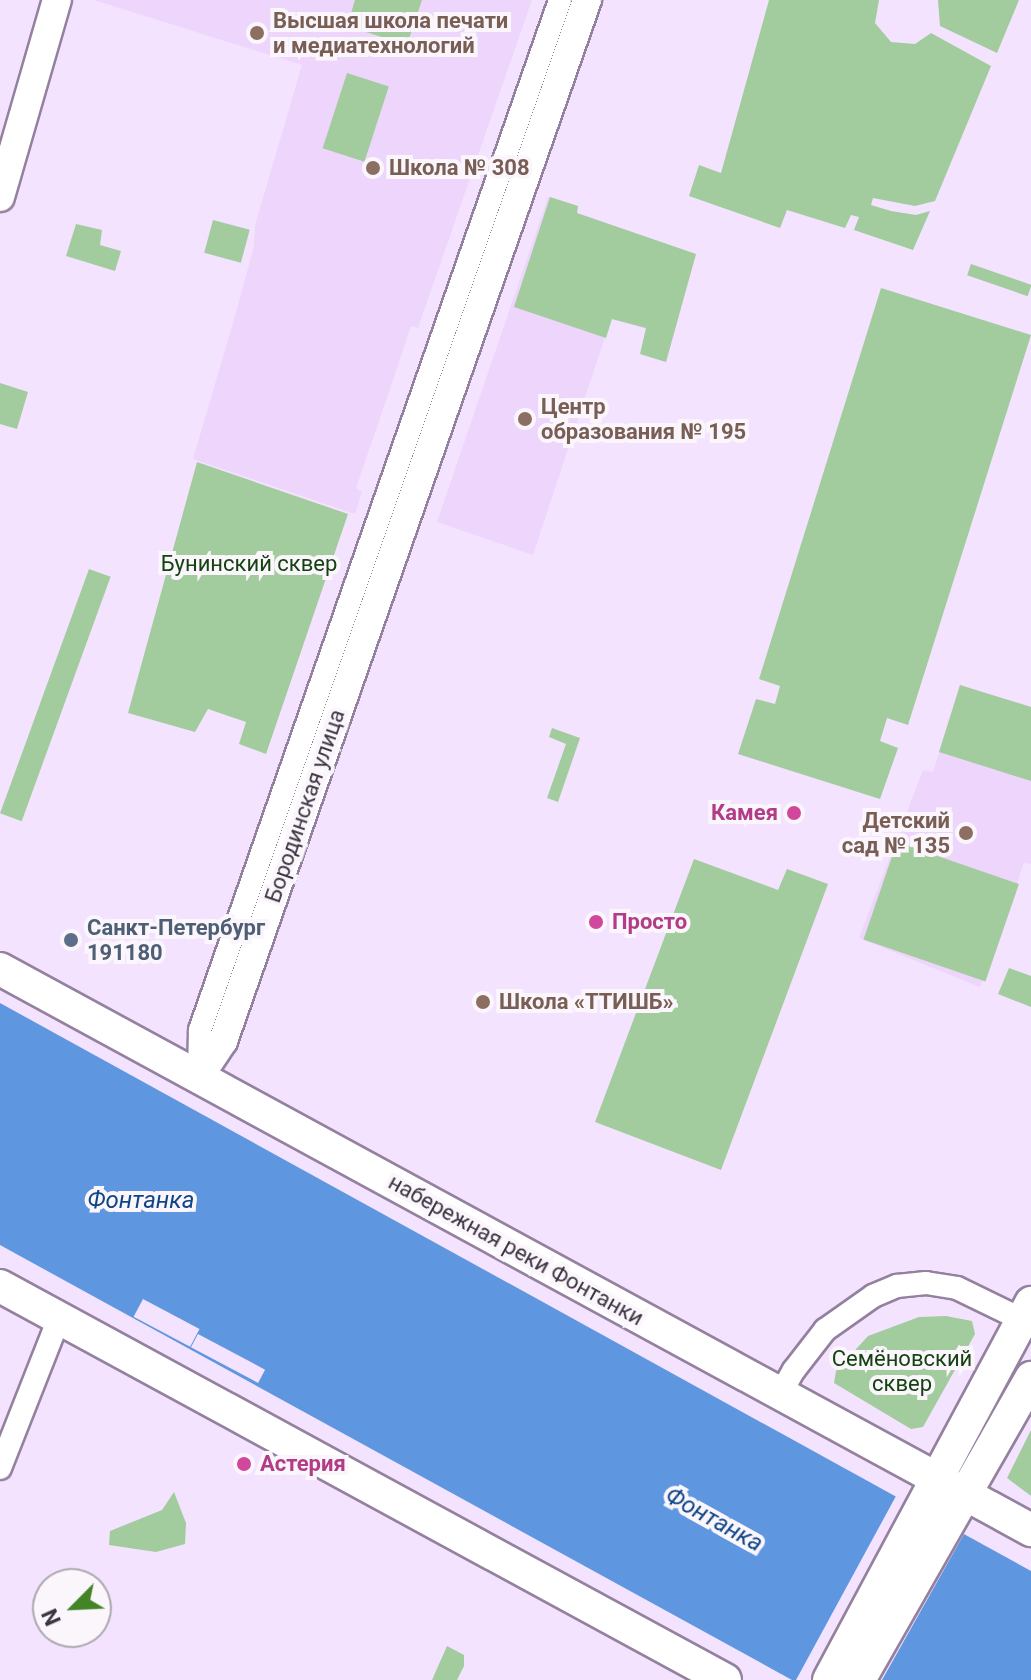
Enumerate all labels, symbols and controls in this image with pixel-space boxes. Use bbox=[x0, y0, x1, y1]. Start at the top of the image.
place label: Высшая школа печати и медиатехнологий bbox=[273, 7, 508, 58]
marker: Высшая школа печати и медиатехнологий bbox=[248, 24, 266, 42]
place label: Школа № 308 bbox=[389, 155, 530, 181]
marker: Школа № 308 bbox=[364, 159, 382, 177]
place label: Центр образования № 195 bbox=[541, 393, 746, 444]
marker: Центр образования № 195 bbox=[516, 410, 534, 428]
park label: Бунинский сквер bbox=[161, 551, 337, 577]
street label: Бородинская улица bbox=[260, 706, 350, 906]
place label: Камея bbox=[711, 800, 778, 826]
marker: Камея bbox=[785, 804, 803, 822]
place label: Детский сад № 135 bbox=[842, 807, 950, 858]
marker: Детский сад № 135 bbox=[957, 824, 975, 842]
place label: Просто bbox=[612, 909, 687, 935]
marker: Просто bbox=[587, 913, 605, 931]
place label: Санкт-Петербург 191180 bbox=[87, 914, 265, 966]
marker: Санкт-Петербург 191180 bbox=[62, 931, 80, 949]
place label: Школа «ТТИШБ» bbox=[499, 989, 674, 1015]
marker: Школа «ТТИШБ» bbox=[474, 993, 492, 1011]
street label: набережная реки Фонтанки bbox=[384, 1169, 648, 1331]
water label: Фонтанка bbox=[87, 1187, 195, 1215]
park label: Семёновский сквер bbox=[832, 1345, 972, 1396]
place label: Астерия bbox=[260, 1451, 346, 1477]
marker: Астерия bbox=[235, 1455, 253, 1473]
water label: Фонтанка bbox=[660, 1481, 768, 1559]
north arrow bbox=[32, 1568, 112, 1648]
text: N bbox=[37, 1605, 66, 1629]

